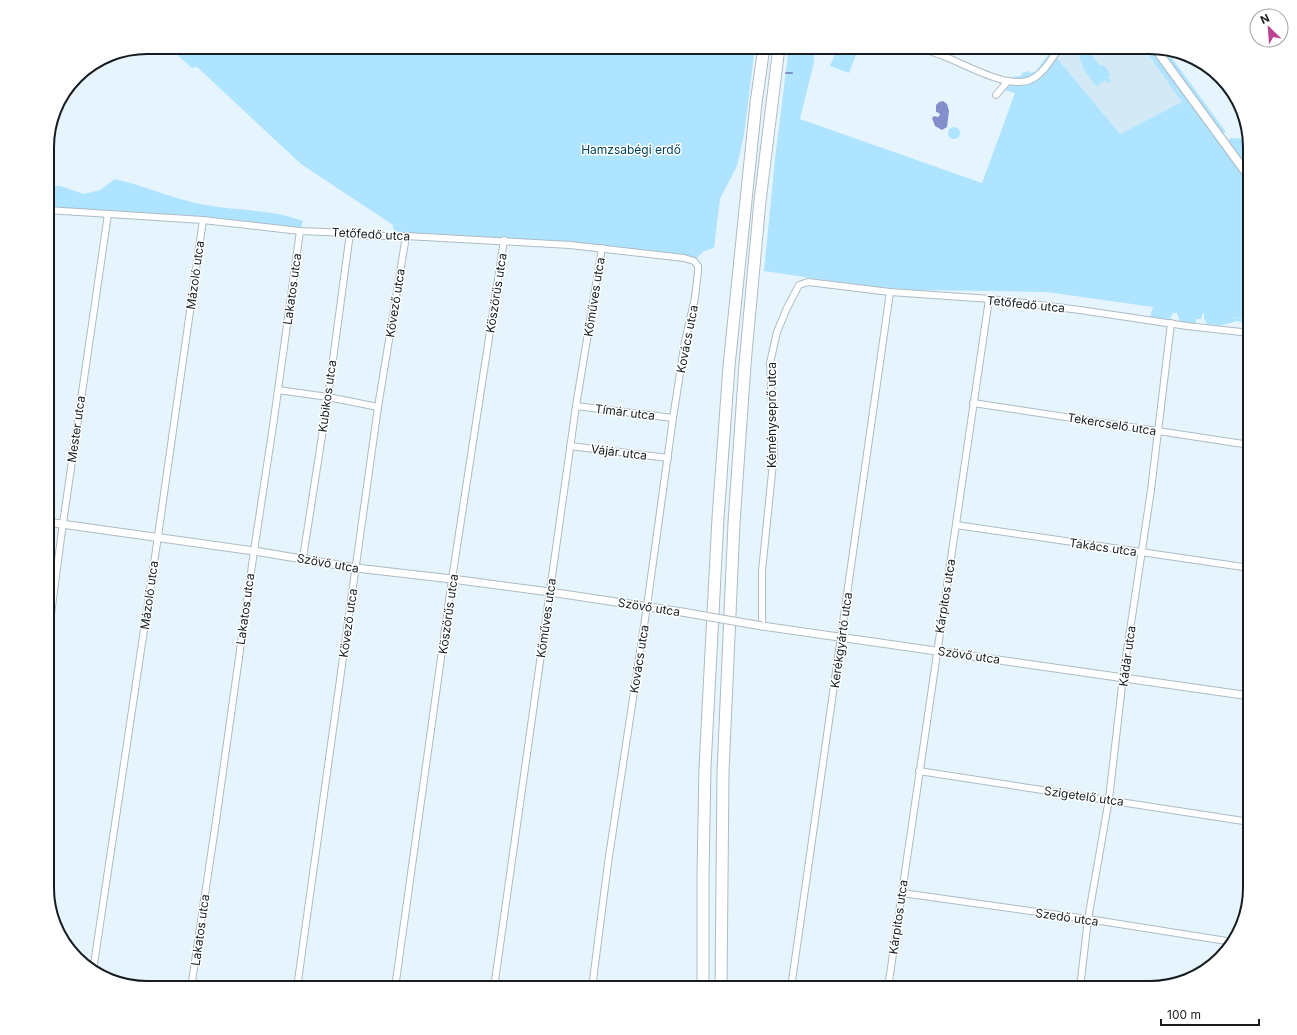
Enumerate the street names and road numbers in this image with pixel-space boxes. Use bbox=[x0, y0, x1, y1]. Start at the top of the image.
street label: Tetőfedő utca bbox=[331, 224, 411, 244]
street label: Mázoló utca bbox=[183, 240, 207, 310]
street label: Lakatos utca bbox=[280, 252, 304, 326]
street label: Köszörűs utca bbox=[482, 252, 510, 334]
street label: Kőműves utca bbox=[580, 256, 608, 338]
street label: Kövező utca bbox=[382, 267, 408, 339]
street label: Tetőfedő utca bbox=[986, 292, 1066, 316]
street label: Kovács utca bbox=[673, 304, 701, 374]
street label: Kubikos utca bbox=[315, 359, 339, 433]
street label: Kéményseprő utca bbox=[764, 362, 779, 468]
street label: Mester utca bbox=[64, 395, 88, 463]
street label: Tímár utca bbox=[594, 401, 656, 423]
street label: Tekercselő utca bbox=[1067, 410, 1157, 438]
street label: Vájár utca bbox=[590, 441, 648, 463]
street label: Takács utca bbox=[1068, 535, 1138, 559]
street label: Szövő utca bbox=[296, 550, 360, 576]
street label: Kárpitos utca bbox=[932, 558, 958, 634]
street label: Mázoló utca bbox=[137, 560, 161, 630]
street label: Lakatos utca bbox=[233, 572, 257, 646]
street label: Köszörűs utca bbox=[435, 573, 461, 655]
street label: Kőműves utca bbox=[533, 577, 559, 659]
street label: Kövező utca bbox=[336, 588, 360, 658]
street label: Kerékgyártó utca bbox=[827, 591, 855, 689]
street label: Szövő utca bbox=[617, 595, 681, 619]
street label: Kovács utca bbox=[626, 624, 652, 694]
street label: Kádár utca bbox=[1115, 625, 1139, 687]
street label: Szövő utca bbox=[937, 643, 1001, 667]
street label: Szigetelő utca bbox=[1043, 783, 1125, 809]
street label: Kárpitos utca bbox=[885, 879, 911, 955]
street label: Lakatos utca bbox=[188, 893, 212, 967]
street label: Szedő utca bbox=[1034, 905, 1100, 929]

